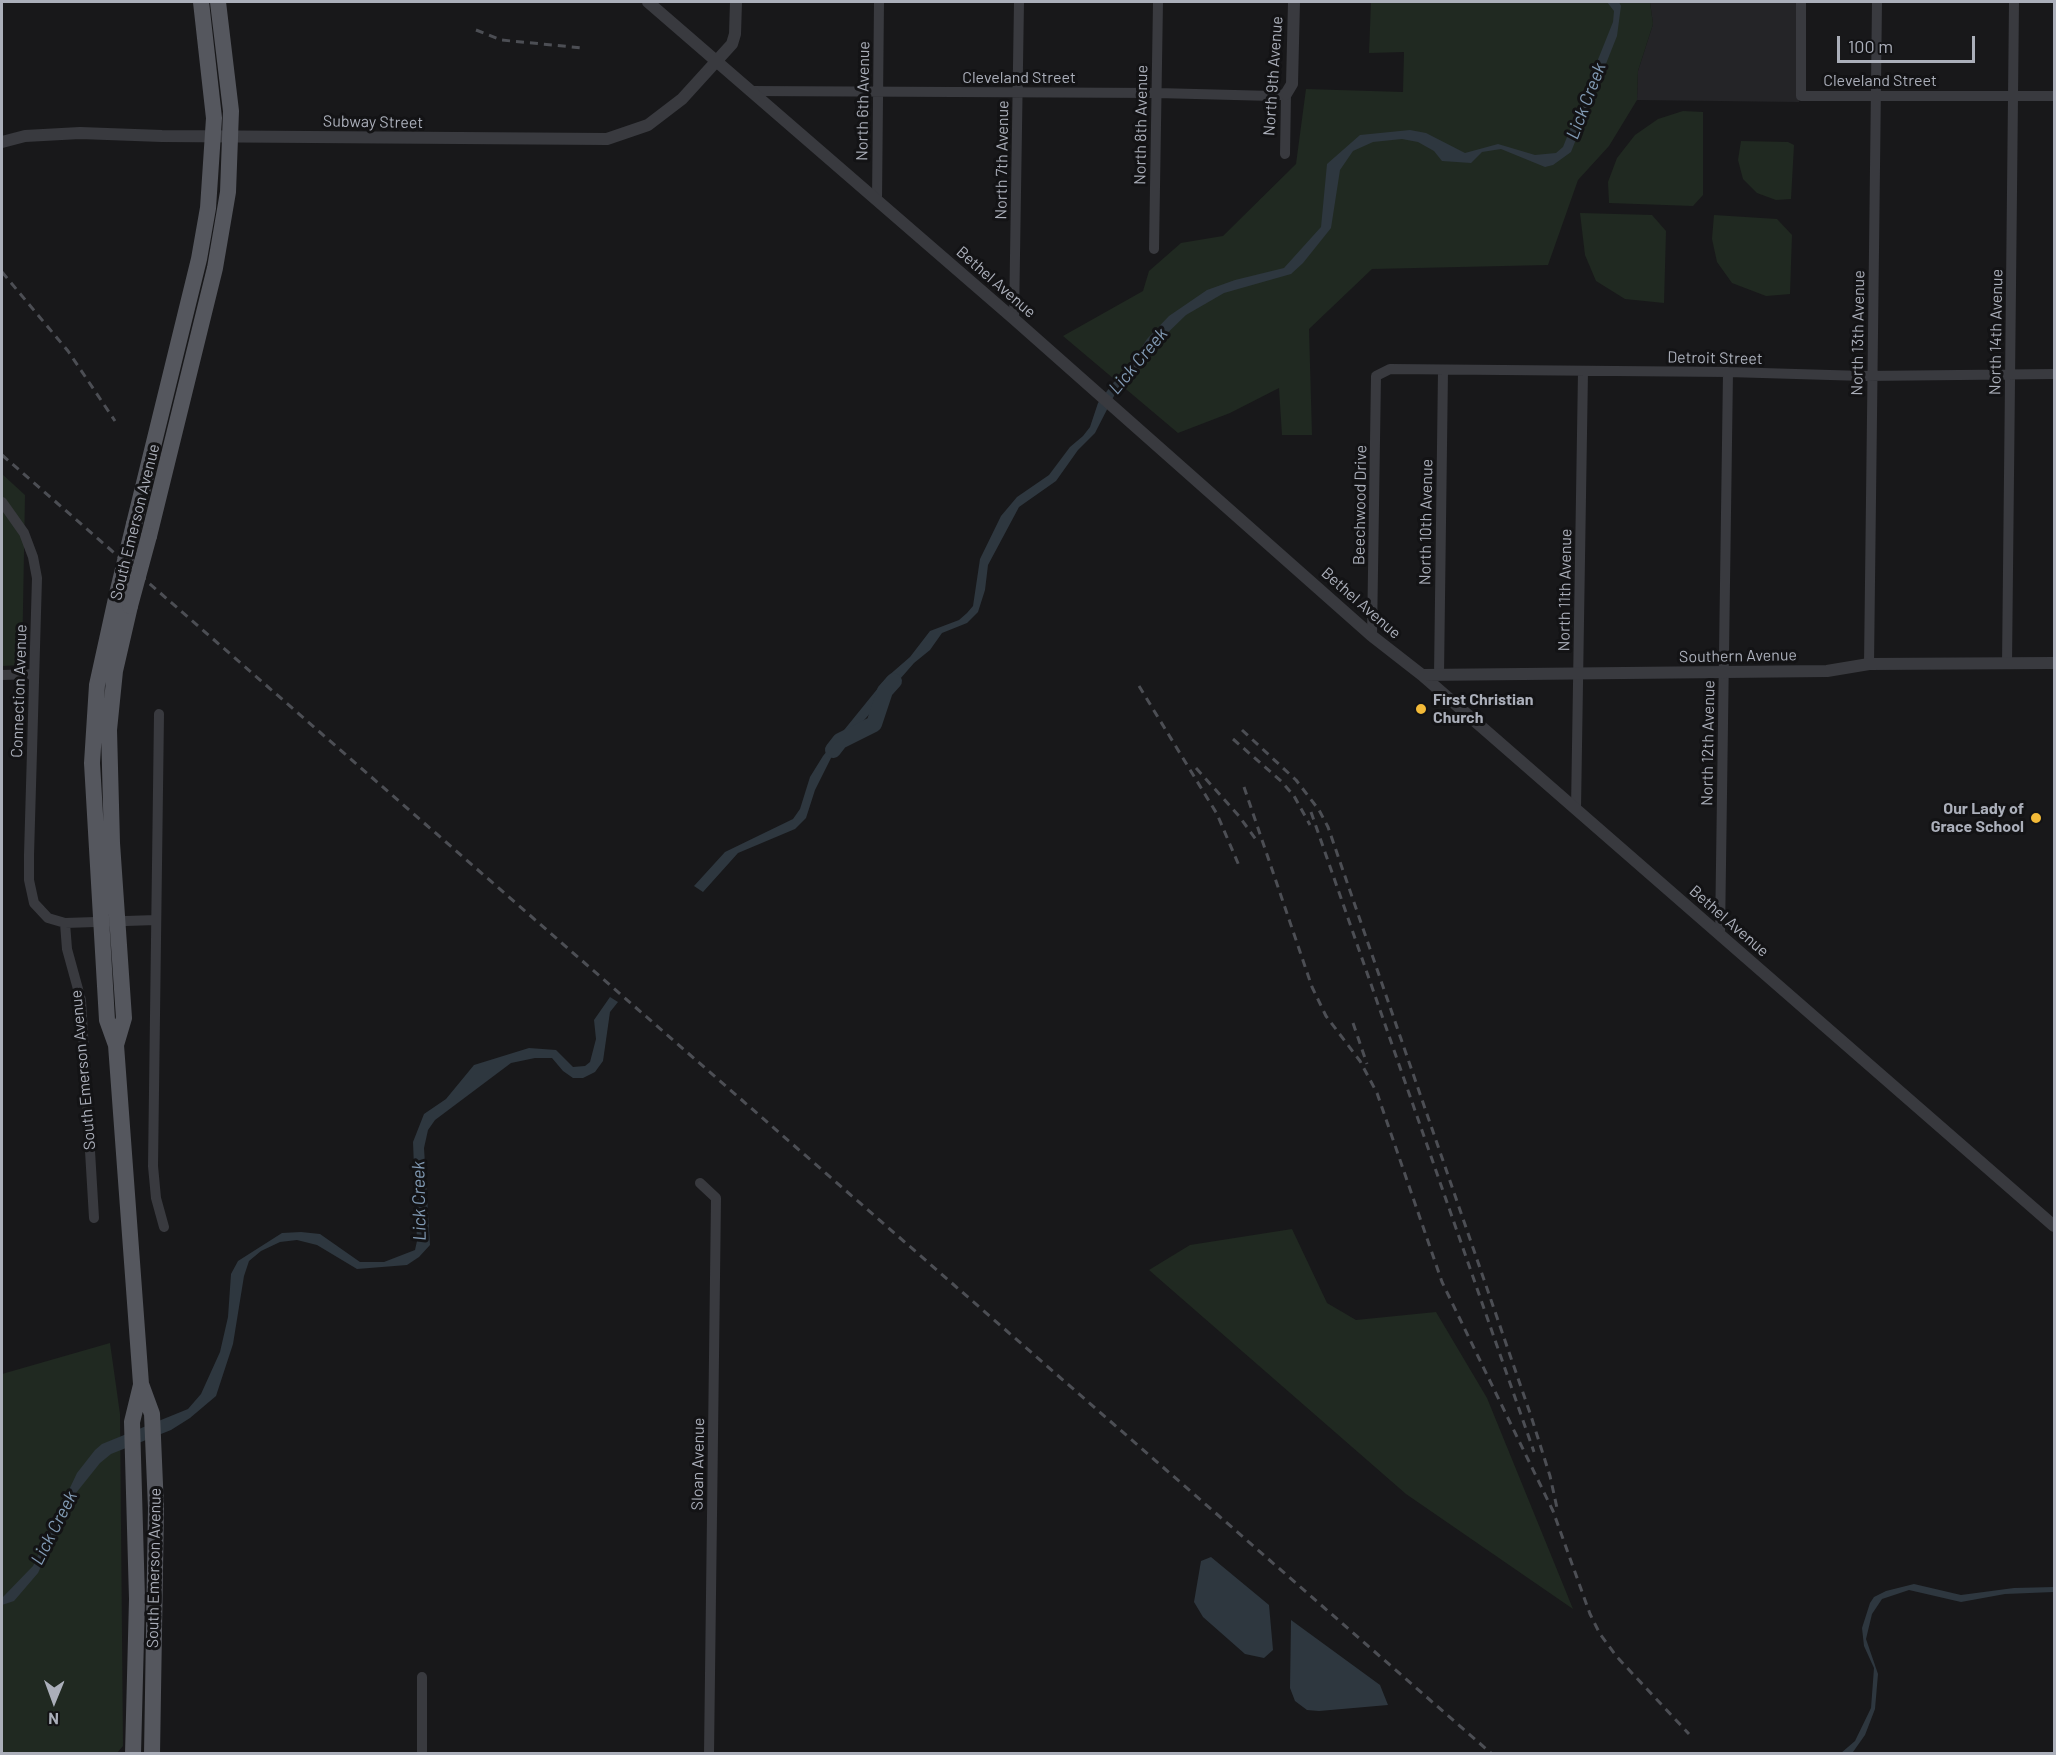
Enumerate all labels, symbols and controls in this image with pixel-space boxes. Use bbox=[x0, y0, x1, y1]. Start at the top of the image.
street label: North 9th Avenue bbox=[1259, 15, 1287, 137]
scale bar bbox=[1840, 24, 1978, 62]
text: 100 m bbox=[1848, 35, 1893, 57]
street label: North 6th Avenue bbox=[852, 41, 874, 161]
water label: Lick Creek bbox=[1562, 60, 1610, 142]
street label: North 8th Avenue bbox=[1130, 65, 1152, 185]
street label: Cleveland Street bbox=[962, 68, 1076, 88]
street label: Cleveland Street bbox=[1823, 71, 1937, 91]
street label: North 7th Avenue bbox=[991, 100, 1013, 220]
street label: Subway Street bbox=[323, 112, 423, 132]
street label: Bethel Avenue bbox=[952, 242, 1040, 322]
street label: North 14th Avenue bbox=[1985, 269, 2007, 395]
street label: North 13th Avenue bbox=[1847, 270, 1869, 396]
water label: Lick Creek bbox=[1104, 323, 1172, 399]
street label: Detroit Street bbox=[1667, 348, 1763, 368]
street label: South Emerson Avenue bbox=[106, 442, 164, 602]
street label: Beechwood Drive bbox=[1349, 445, 1371, 565]
street label: North 10th Avenue bbox=[1415, 459, 1437, 585]
street label: North 11th Avenue bbox=[1554, 528, 1576, 652]
street label: Bethel Avenue bbox=[1317, 563, 1405, 643]
street label: Connection Avenue bbox=[7, 624, 31, 758]
street label: Southern Avenue bbox=[1679, 645, 1797, 667]
street label: North 12th Avenue bbox=[1697, 680, 1719, 806]
place label: First Christian Church bbox=[1433, 690, 1533, 728]
marker: First Christian Church bbox=[1414, 702, 1428, 716]
place label: Our Lady of Grace School bbox=[1931, 799, 2024, 837]
marker: Our Lady of Grace School bbox=[2029, 811, 2043, 825]
street label: Bethel Avenue bbox=[1685, 881, 1773, 961]
street label: South Emerson Avenue bbox=[66, 989, 100, 1151]
water label: Lick Creek bbox=[408, 1161, 430, 1241]
street label: Sloan Avenue bbox=[688, 1418, 708, 1510]
water label: Lick Creek bbox=[26, 1487, 82, 1569]
street label: South Emerson Avenue bbox=[143, 1488, 165, 1648]
north arrow bbox=[24, 1671, 84, 1731]
text: N bbox=[48, 1710, 59, 1729]

